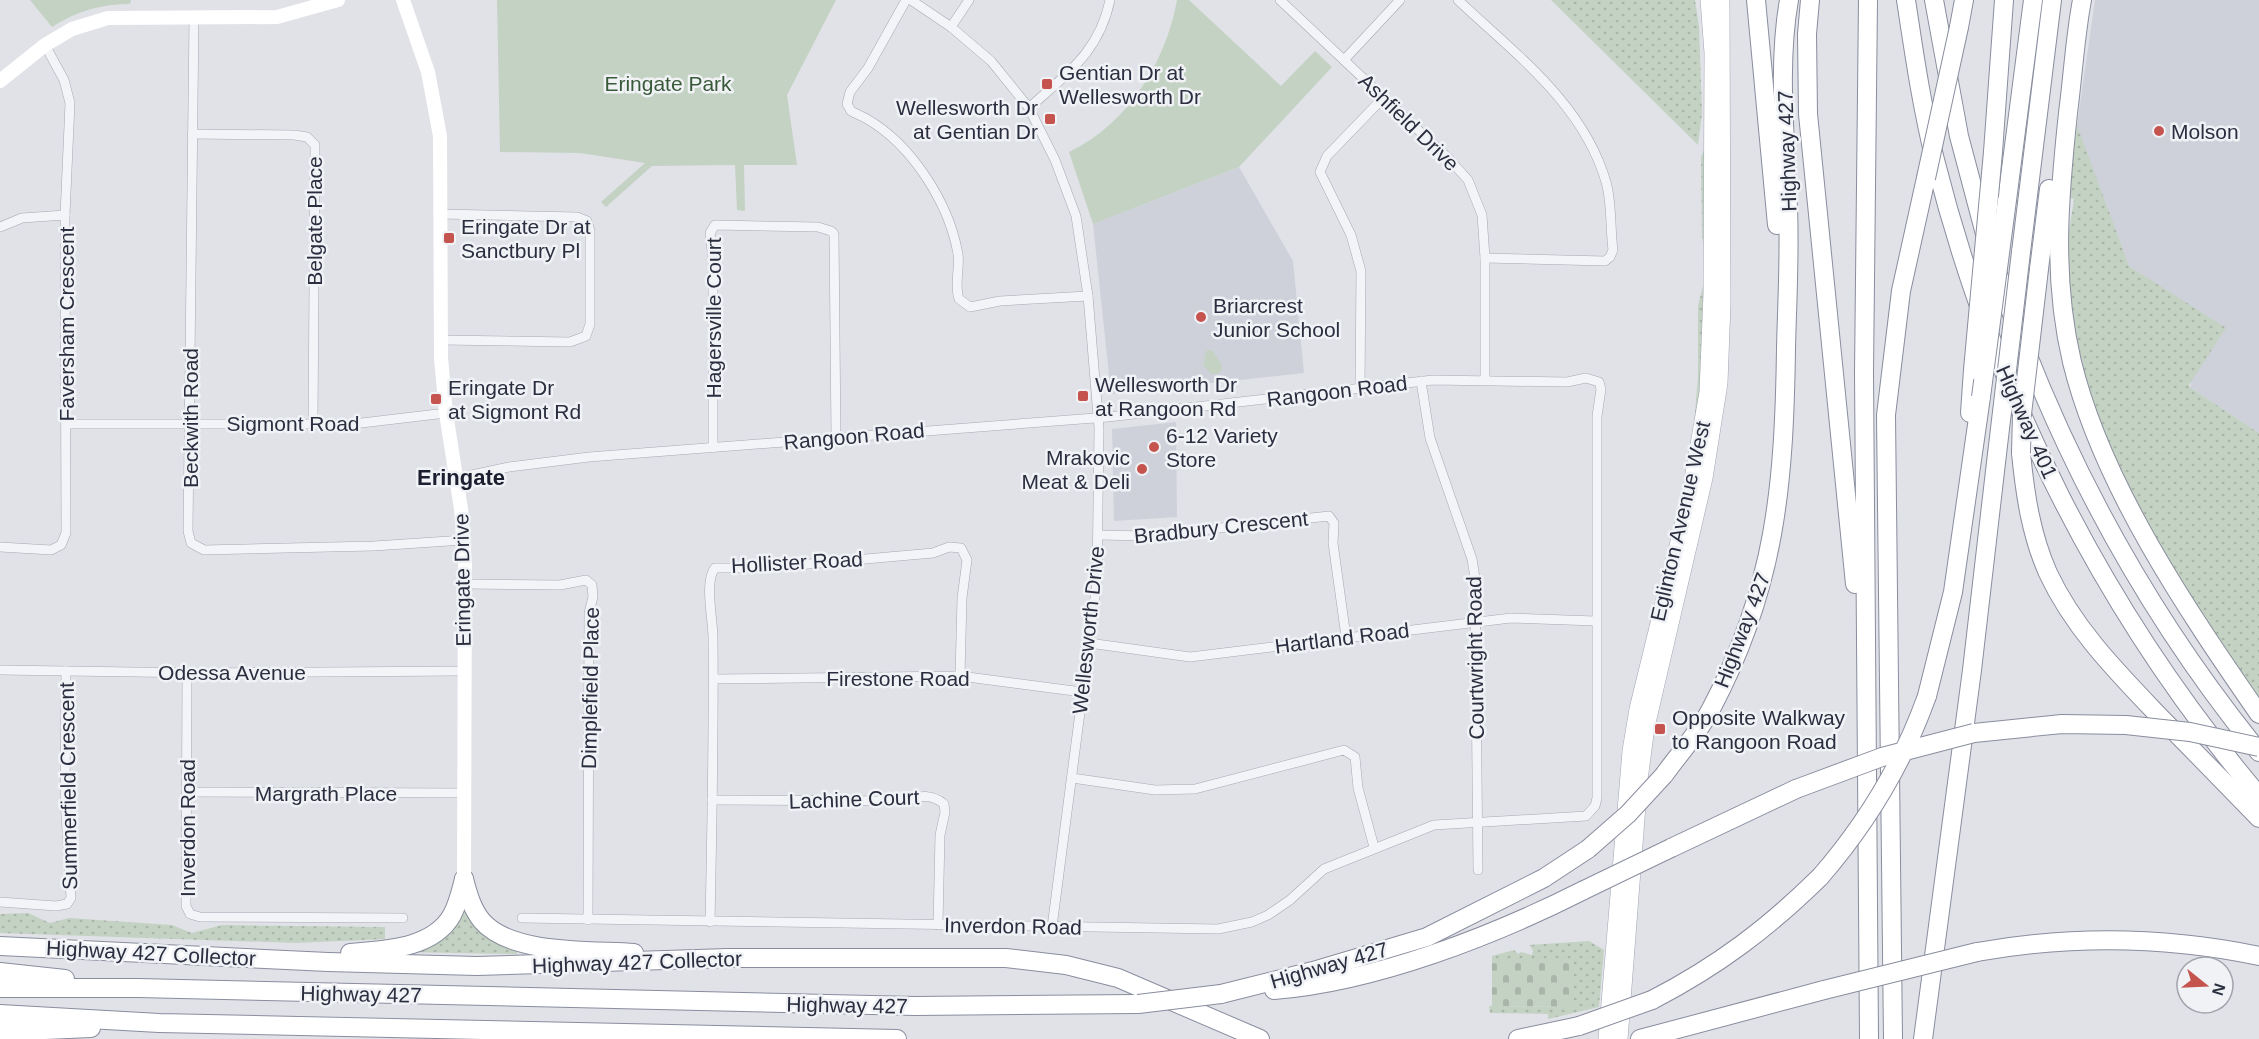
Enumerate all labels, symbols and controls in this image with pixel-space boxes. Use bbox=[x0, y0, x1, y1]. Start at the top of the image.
place label: Gentian Dr at Wellesworth Dr bbox=[1059, 61, 1201, 108]
street label: Ashfield Drive bbox=[1354, 69, 1464, 175]
park label: Eringate Park bbox=[604, 72, 732, 95]
marker: Gentian Dr at Wellesworth Dr bbox=[1040, 77, 1054, 91]
street label: Highway 427 bbox=[1773, 90, 1801, 212]
place label: Wellesworth Dr at Gentian Dr bbox=[896, 96, 1038, 143]
marker: Wellesworth Dr at Gentian Dr bbox=[1043, 112, 1057, 126]
place label: Molson bbox=[2171, 120, 2239, 143]
marker: Molson bbox=[2152, 124, 2166, 138]
street label: Belgate Place bbox=[303, 156, 326, 286]
place label: Eringate Dr at Sanctbury Pl bbox=[461, 215, 591, 262]
street label: Faversham Crescent bbox=[55, 226, 78, 421]
marker: Eringate Dr at Sanctbury Pl bbox=[442, 231, 456, 245]
street label: Hagersville Court bbox=[702, 237, 725, 399]
place label: Briarcrest Junior School bbox=[1213, 294, 1340, 341]
marker: Briarcrest Junior School bbox=[1194, 310, 1208, 324]
street label: Beckwith Road bbox=[179, 348, 202, 488]
street label: Highway 401 bbox=[1992, 362, 2062, 482]
street label: Rangoon Road bbox=[1265, 371, 1409, 411]
place label: Wellesworth Dr at Rangoon Rd bbox=[1095, 373, 1237, 420]
place label: Eringate Dr at Sigmont Rd bbox=[448, 376, 581, 423]
marker: Wellesworth Dr at Rangoon Rd bbox=[1076, 389, 1090, 403]
marker: Eringate Dr at Sigmont Rd bbox=[429, 392, 443, 406]
street label: Sigmont Road bbox=[226, 412, 360, 435]
street label: Rangoon Road bbox=[783, 418, 925, 454]
street label: Eglinton Avenue West bbox=[1646, 419, 1714, 623]
place label: 6-12 Variety Store bbox=[1166, 424, 1278, 471]
marker: 6-12 Variety Store bbox=[1147, 440, 1161, 454]
place label: Mrakovic Meat & Deli bbox=[1021, 446, 1130, 493]
marker: Mrakovic Meat & Deli bbox=[1135, 462, 1149, 476]
district label: Eringate bbox=[417, 465, 505, 490]
street label: Bradbury Crescent bbox=[1133, 506, 1309, 548]
street label: Eringate Drive bbox=[449, 513, 475, 647]
street label: Wellesworth Drive bbox=[1068, 545, 1108, 715]
street label: Hollister Road bbox=[731, 547, 863, 577]
street label: Highway 427 bbox=[1710, 569, 1774, 691]
street label: Courtwright Road bbox=[1462, 576, 1488, 740]
street label: Dimplefield Place bbox=[577, 607, 603, 769]
street label: Hartland Road bbox=[1273, 618, 1411, 658]
street label: Odessa Avenue bbox=[158, 661, 306, 684]
street label: Firestone Road bbox=[826, 667, 970, 690]
street label: Summerfield Crescent bbox=[55, 682, 81, 890]
place label: Opposite Walkway to Rangoon Road bbox=[1672, 706, 1846, 753]
marker: Opposite Walkway to Rangoon Road bbox=[1653, 722, 1667, 736]
street label: Inverdon Road bbox=[176, 759, 199, 897]
street label: Margrath Place bbox=[255, 782, 397, 805]
street label: Lachine Court bbox=[788, 785, 920, 813]
street label: Inverdon Road bbox=[944, 913, 1082, 939]
street label: Highway 427 Collector bbox=[45, 936, 257, 970]
street label: Highway 427 bbox=[1267, 937, 1391, 993]
street label: Highway 427 Collector bbox=[532, 947, 742, 977]
north arrow bbox=[2175, 955, 2235, 1015]
street label: Highway 427 bbox=[300, 981, 422, 1007]
text: N bbox=[2209, 981, 2229, 998]
street label: Highway 427 bbox=[786, 992, 908, 1018]

